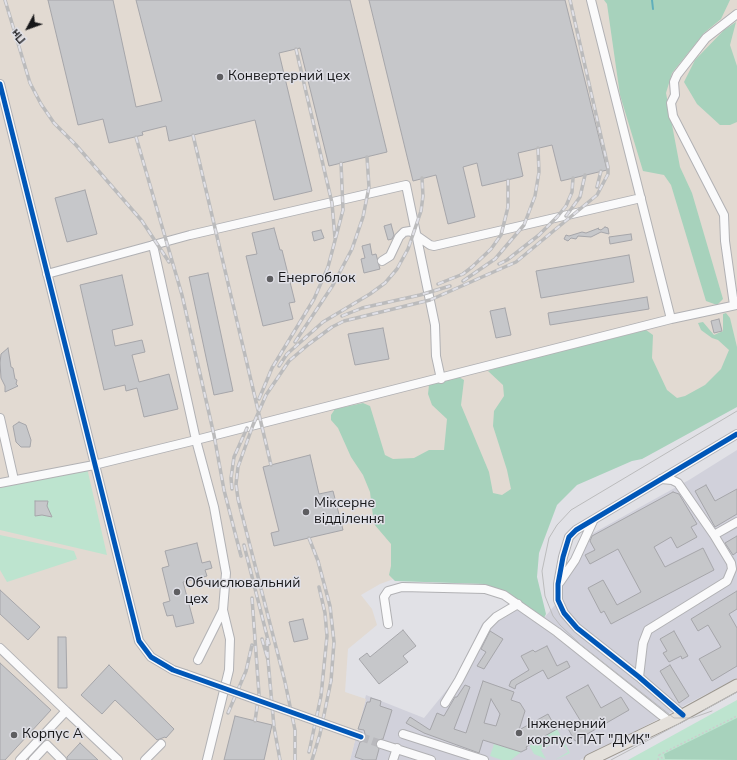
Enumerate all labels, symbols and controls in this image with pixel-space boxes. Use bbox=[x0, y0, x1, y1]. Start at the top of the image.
north arrow bbox=[8, 8, 48, 48]
text: Пн bbox=[8, 26, 29, 47]
place label: Конвертерний цех bbox=[228, 69, 350, 85]
marker: Конвертерний цех bbox=[215, 72, 225, 82]
place label: Енергоблок bbox=[278, 271, 355, 287]
marker: Енергоблок bbox=[265, 274, 275, 284]
place label: Міксерне відділення bbox=[314, 496, 385, 528]
marker: Міксерне відділення bbox=[301, 507, 311, 517]
place label: Обчислювальний цех bbox=[185, 576, 300, 608]
marker: Обчислювальний цех bbox=[172, 587, 182, 597]
place label: Інженерний корпус ПАТ "ДМК" bbox=[527, 717, 650, 750]
place label: Корпус А bbox=[22, 727, 83, 743]
marker: Інженерний корпус ПАТ "ДМК" bbox=[514, 728, 524, 738]
marker: Корпус А bbox=[9, 730, 19, 740]

